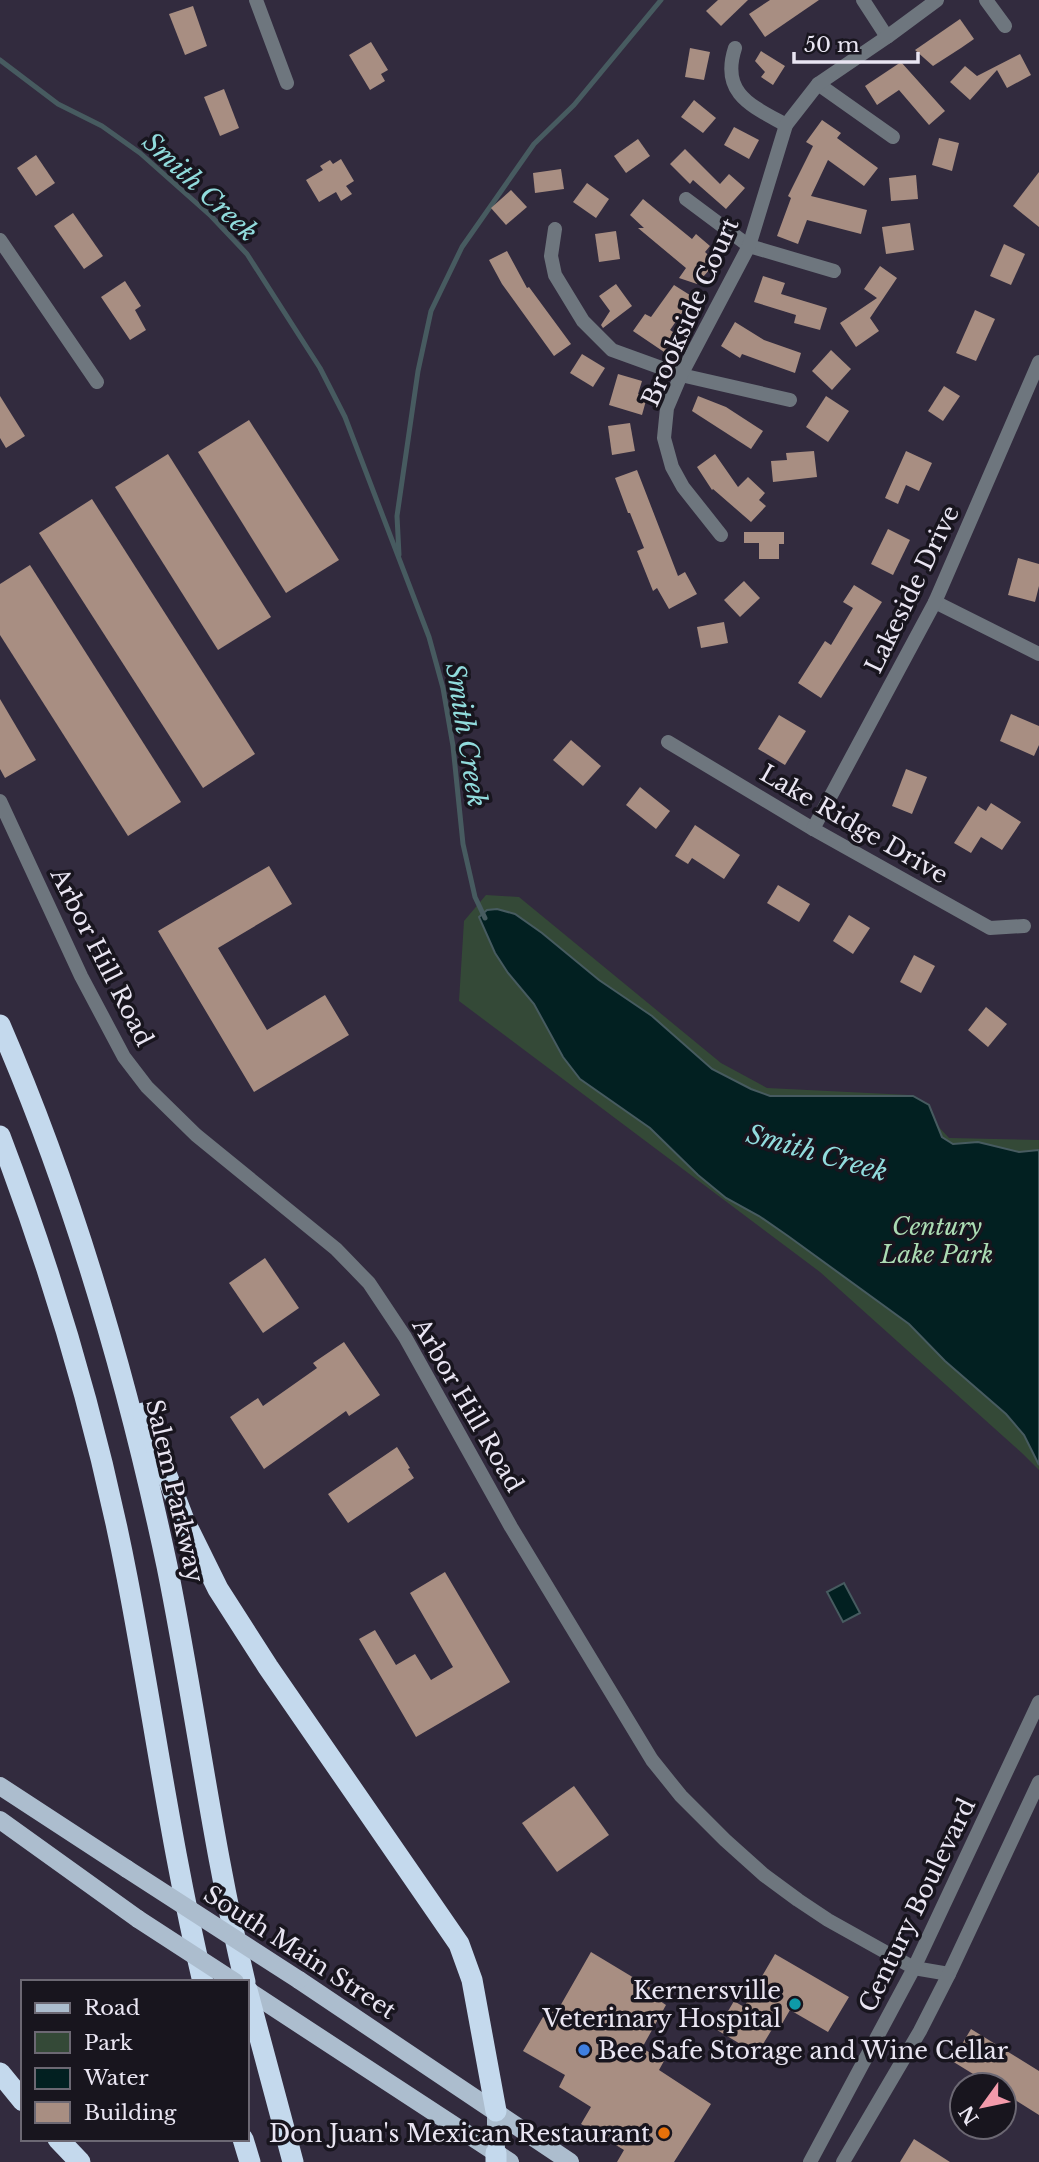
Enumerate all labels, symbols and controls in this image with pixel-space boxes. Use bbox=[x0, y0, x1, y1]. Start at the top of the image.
scale bar bbox=[794, 21, 918, 65]
text: 50 m bbox=[804, 32, 860, 58]
water label: Smith Creek bbox=[136, 126, 264, 248]
street label: Brookside Court bbox=[635, 213, 745, 411]
street label: Lakeside Drive bbox=[859, 500, 965, 678]
water label: Smith Creek bbox=[439, 661, 493, 809]
street label: Lake Ridge Drive bbox=[755, 758, 953, 890]
street label: Arbor Hill Road bbox=[44, 862, 159, 1051]
water label: Smith Creek bbox=[743, 1118, 891, 1188]
park label: Century Lake Park bbox=[880, 1212, 993, 1269]
street label: Arbor Hill Road bbox=[406, 1312, 530, 1497]
street label: Salem Parkway bbox=[140, 1397, 210, 1586]
street label: Century Boulevard bbox=[853, 1793, 981, 2017]
street label: South Main Street bbox=[199, 1879, 401, 2025]
place label: Kernersville Veterinary Hospital bbox=[541, 1976, 781, 2033]
legend bbox=[21, 1980, 248, 2141]
text: Road bbox=[84, 1995, 140, 2021]
marker: Kernersville Veterinary Hospital bbox=[787, 1996, 803, 2012]
text: Park bbox=[84, 2030, 133, 2056]
place label: Bee Safe Storage and Wine Cellar bbox=[598, 2036, 1009, 2065]
marker: Bee Safe Storage and Wine Cellar bbox=[576, 2042, 592, 2058]
text: Water bbox=[83, 2065, 148, 2091]
north arrow bbox=[948, 2071, 1018, 2141]
text: Building bbox=[84, 2100, 177, 2126]
text: N bbox=[955, 2101, 984, 2129]
place label: Don Juan's Mexican Restaurant bbox=[269, 2119, 650, 2148]
marker: Don Juan's Mexican Restaurant bbox=[656, 2125, 672, 2141]

